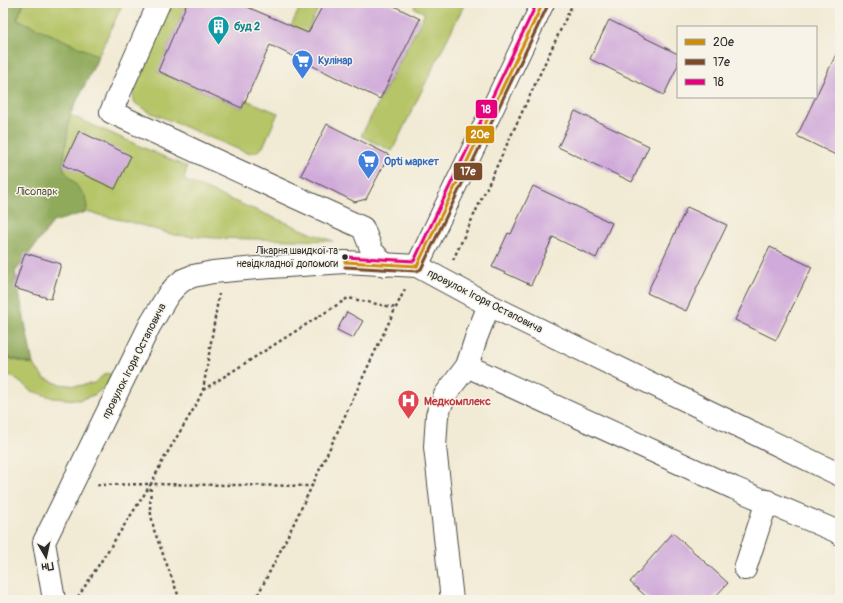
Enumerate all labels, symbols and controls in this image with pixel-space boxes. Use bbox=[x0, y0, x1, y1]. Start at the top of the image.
building icon: буд 2 bbox=[206, 13, 232, 46]
place label: буд 2 bbox=[234, 20, 260, 33]
legend bbox=[677, 26, 817, 98]
text: 20е bbox=[713, 35, 734, 50]
supermarket icon: Кулінар bbox=[289, 47, 315, 80]
place label: Кулінар bbox=[318, 54, 353, 67]
text: 17е bbox=[713, 55, 730, 70]
text: 18 bbox=[713, 75, 724, 90]
line badge: 18 bbox=[475, 99, 498, 119]
text: 18 bbox=[481, 103, 491, 116]
line badge: 20е bbox=[465, 125, 495, 144]
text: 20е bbox=[470, 128, 490, 141]
supermarket icon: Opti маркет bbox=[355, 148, 381, 181]
place label: Opti маркет bbox=[384, 155, 440, 168]
line badge: 17е bbox=[453, 162, 483, 181]
text: 17е bbox=[460, 165, 476, 178]
park label: Лісопарк bbox=[15, 185, 58, 198]
place label: Лікарня швидкої та невідкладної допомоги bbox=[237, 245, 339, 270]
marker: Лікарня швидкої та невідкладної допомоги bbox=[340, 252, 350, 262]
street label: провулок Ігоря Остаповича bbox=[425, 266, 545, 336]
street label: провулок Ігоря Остаповича bbox=[99, 301, 169, 421]
hospital icon: Медкомплекс bbox=[396, 388, 422, 421]
place label: Медкомплекс bbox=[424, 395, 491, 408]
north arrow bbox=[26, 537, 66, 577]
text: Пн bbox=[40, 559, 54, 574]

